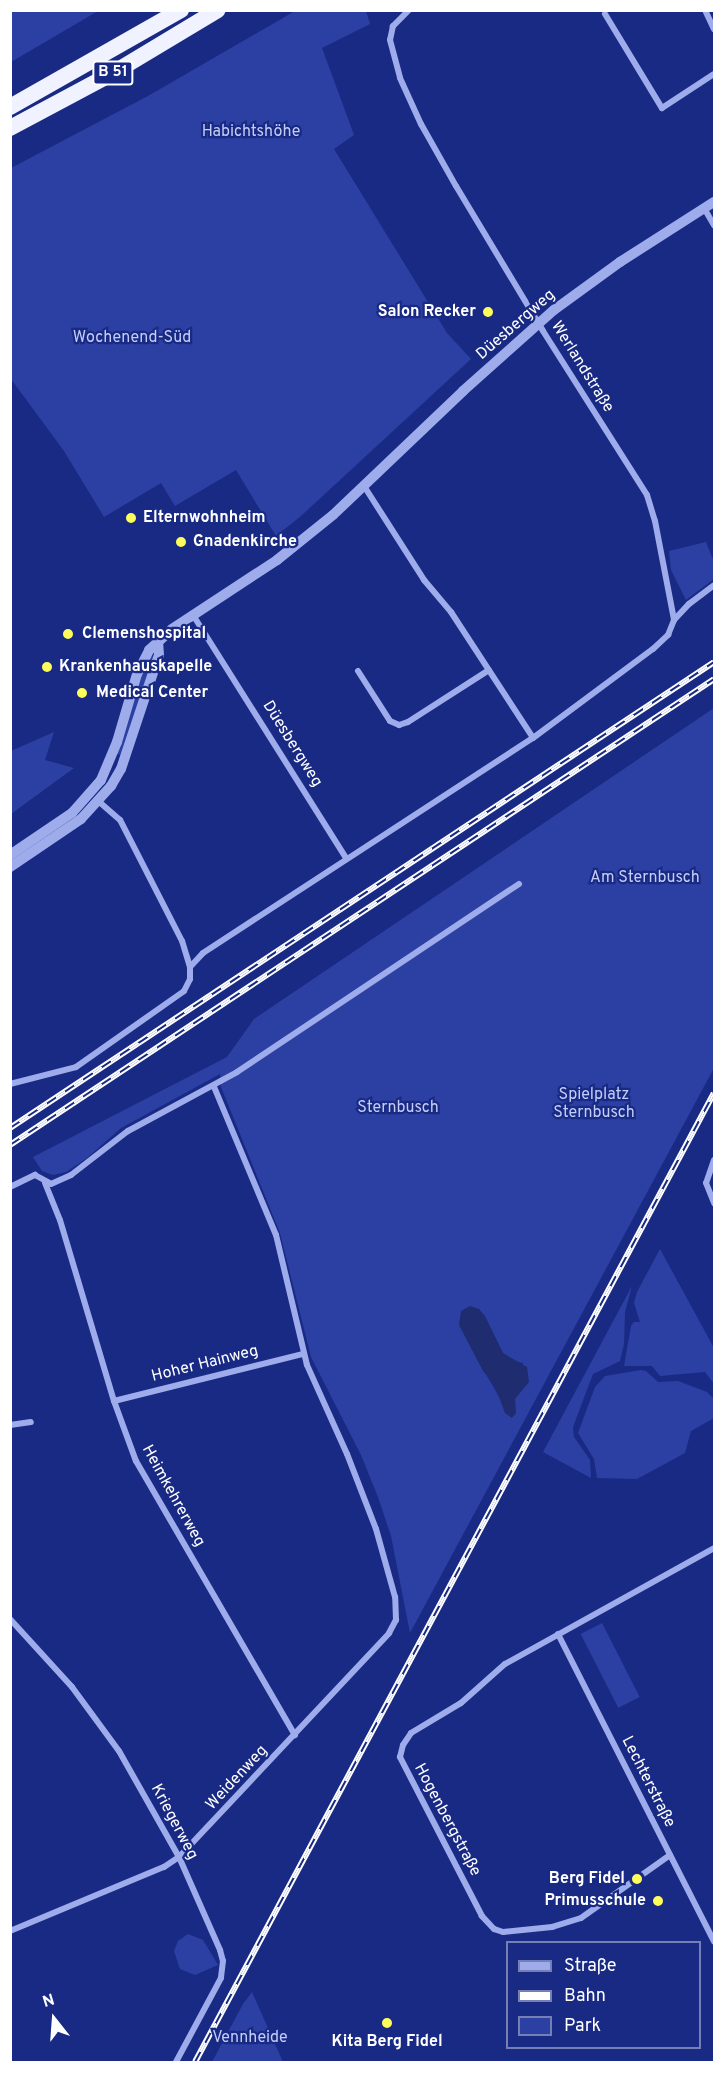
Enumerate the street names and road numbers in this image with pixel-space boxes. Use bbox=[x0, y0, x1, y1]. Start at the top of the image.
road number: B 51 bbox=[92, 61, 134, 85]
street label: Düesbergweg bbox=[473, 286, 559, 364]
street label: Werlandstraße bbox=[546, 318, 618, 416]
street label: Düesbergweg bbox=[258, 697, 326, 791]
street label: Hoher Hainweg bbox=[150, 1341, 260, 1387]
street label: Heimkehrerweg bbox=[137, 1442, 209, 1550]
street label: Lechterstraße bbox=[617, 1733, 679, 1831]
street label: Weidenweg bbox=[202, 1742, 272, 1814]
street label: Hogenbergstraße bbox=[409, 1761, 485, 1879]
street label: Kriegerweg bbox=[146, 1781, 202, 1863]

